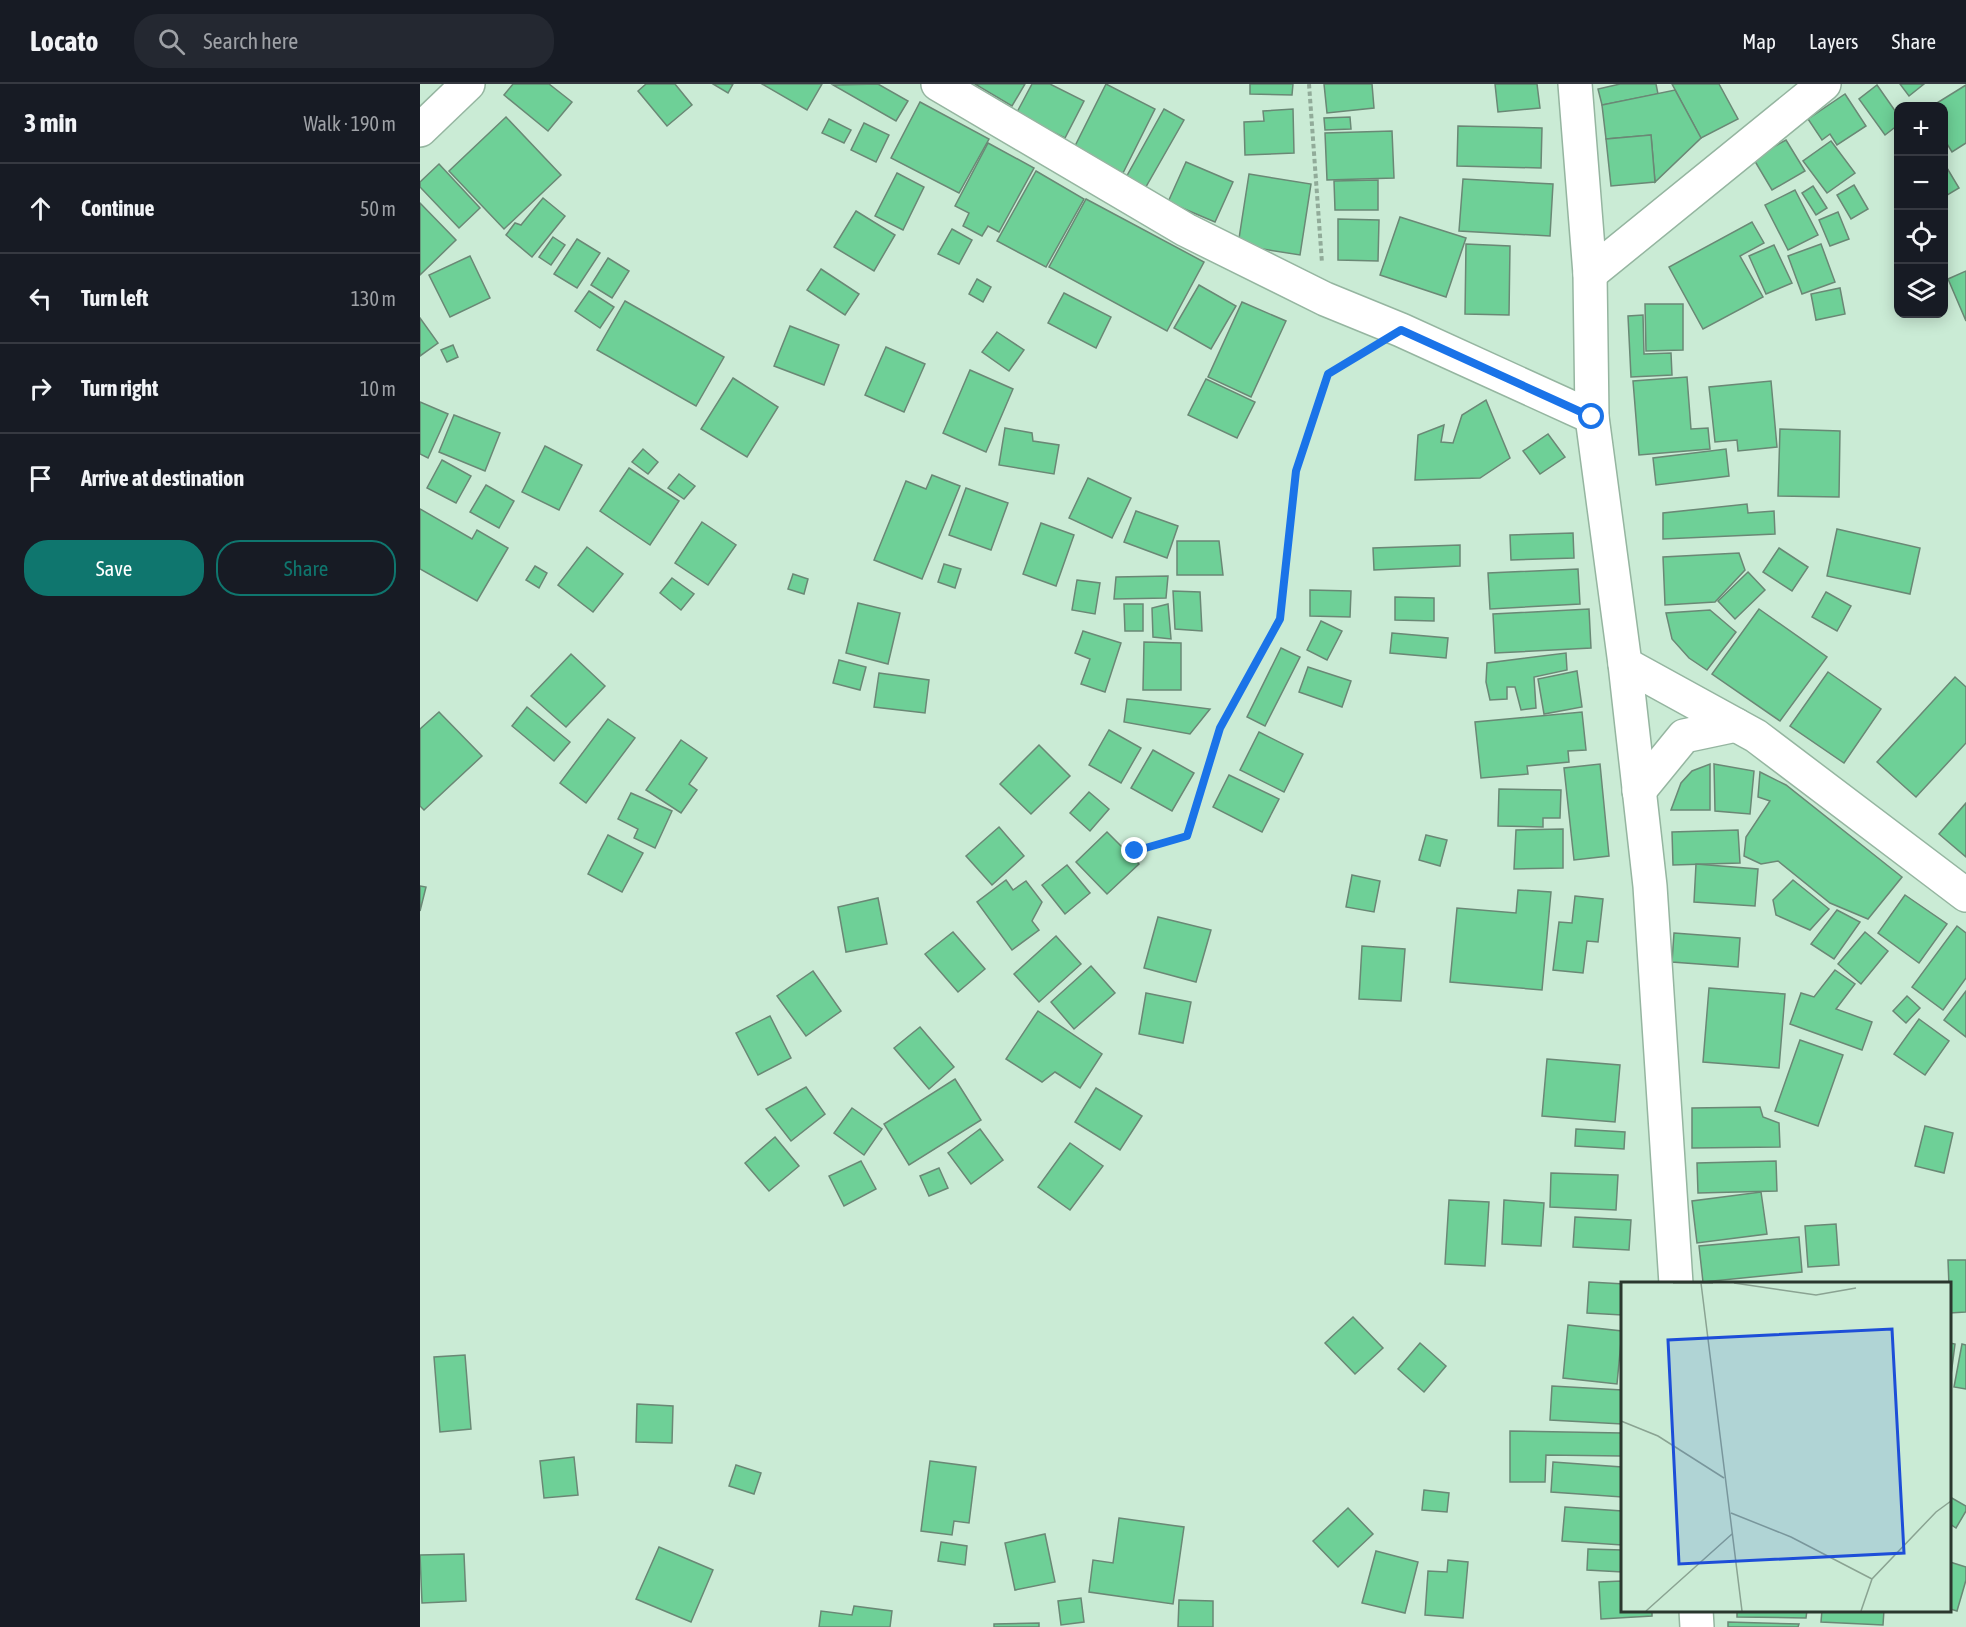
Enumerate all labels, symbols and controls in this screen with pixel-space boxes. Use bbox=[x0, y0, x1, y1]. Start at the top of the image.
search box bbox=[134, 14, 554, 68]
text: Locato bbox=[30, 25, 98, 57]
icon: search bbox=[155, 25, 188, 58]
text: Search here bbox=[203, 28, 298, 54]
text: Map bbox=[1742, 29, 1776, 53]
text: Layers bbox=[1809, 29, 1859, 53]
text: Share bbox=[1892, 29, 1936, 53]
map controls bbox=[1894, 102, 1948, 318]
button: + bbox=[1894, 102, 1948, 156]
text: 3 min bbox=[24, 108, 77, 138]
text: Walk · 190 m bbox=[304, 112, 396, 135]
button: − bbox=[1894, 156, 1948, 210]
icon: ahead bbox=[24, 192, 57, 225]
text: Continue bbox=[81, 195, 155, 221]
text: 50 m bbox=[360, 197, 396, 220]
button: locate bbox=[1894, 210, 1948, 264]
button: layers bbox=[1894, 264, 1948, 318]
icon: left bbox=[24, 282, 57, 315]
text: Turn left bbox=[81, 285, 148, 311]
text: 130 m bbox=[351, 287, 396, 310]
icon: right bbox=[24, 372, 57, 405]
text: Turn right bbox=[81, 375, 158, 401]
text: 10 m bbox=[360, 377, 396, 400]
route start bbox=[1578, 403, 1604, 429]
icon: arrive bbox=[24, 462, 57, 495]
text: Arrive at destination bbox=[81, 465, 244, 491]
button: Save bbox=[24, 540, 204, 596]
button: Share bbox=[216, 540, 396, 596]
route end bbox=[1121, 837, 1147, 863]
inset map bbox=[1621, 1282, 1951, 1612]

